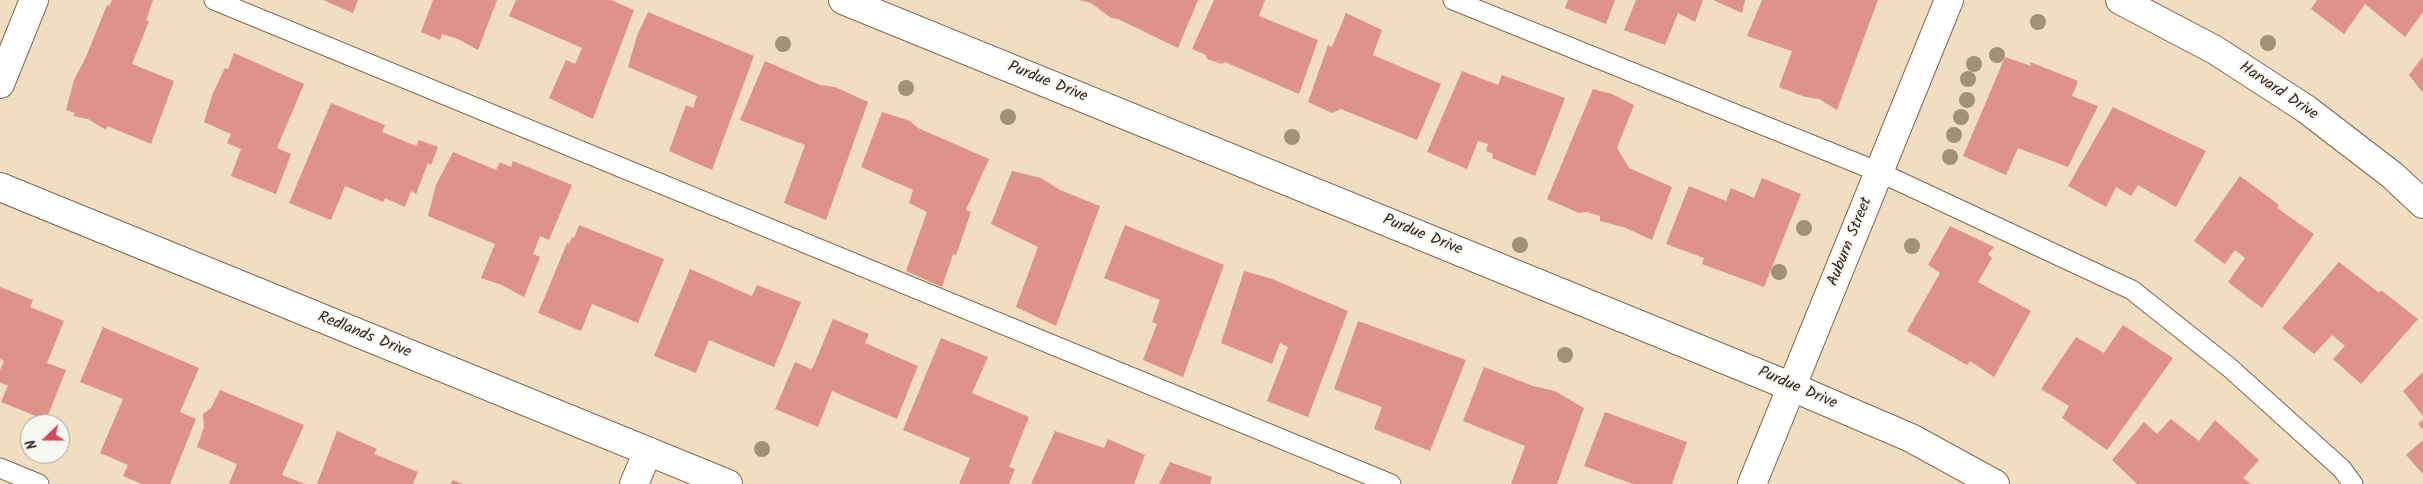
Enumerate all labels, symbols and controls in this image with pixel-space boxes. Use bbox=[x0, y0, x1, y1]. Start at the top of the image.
street label: Purdue Drive bbox=[1004, 58, 1090, 108]
street label: Harvard Drive bbox=[2235, 59, 2321, 125]
street label: Auburn Street bbox=[1824, 195, 1878, 289]
street label: Purdue Drive bbox=[1379, 211, 1465, 261]
street label: Redlands Drive bbox=[314, 309, 414, 363]
street label: Purdue Drive bbox=[1754, 364, 1840, 414]
north arrow bbox=[20, 414, 70, 464]
text: N bbox=[20, 436, 44, 452]

